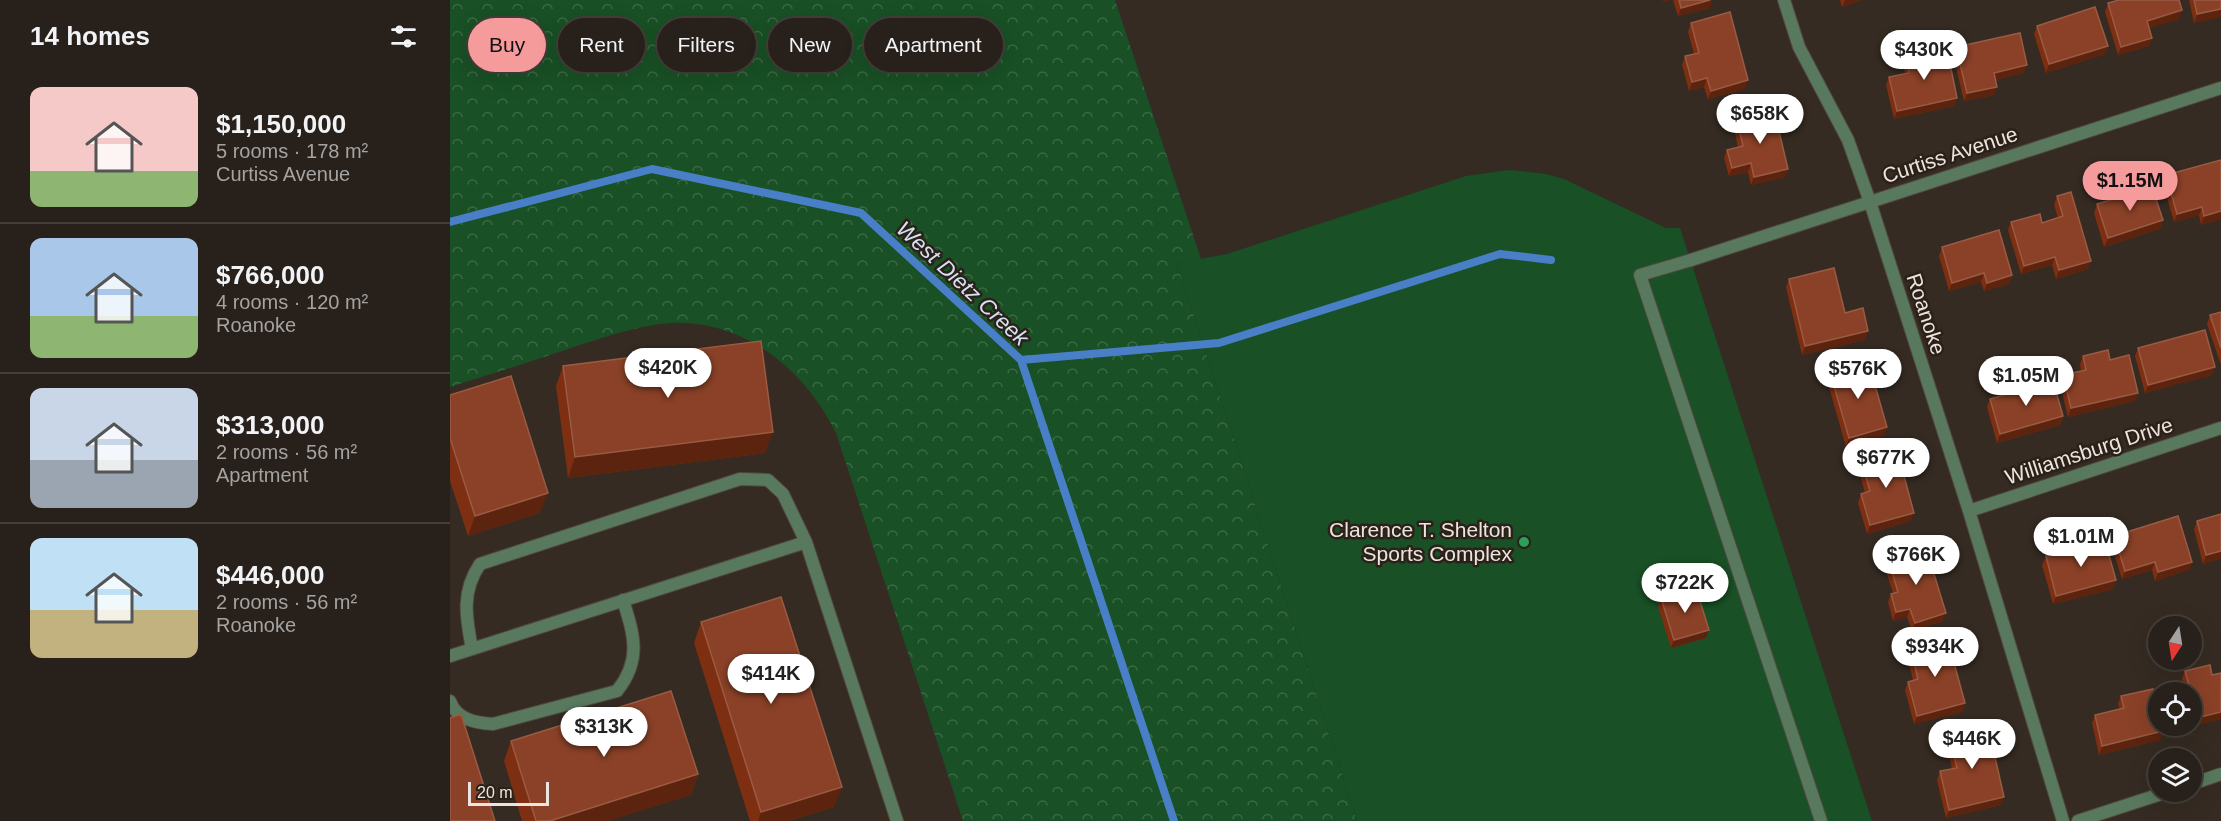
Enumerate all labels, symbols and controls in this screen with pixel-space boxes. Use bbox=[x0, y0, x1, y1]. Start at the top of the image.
chip: Buy bbox=[468, 18, 546, 72]
chip: Rent bbox=[558, 18, 645, 72]
chip: Filters bbox=[657, 18, 756, 72]
chip: New bbox=[768, 18, 852, 72]
chip: Apartment bbox=[864, 18, 1003, 72]
icon: filters bbox=[387, 20, 420, 53]
text: 14 homes bbox=[30, 21, 150, 51]
pin: $430K bbox=[1882, 30, 1966, 81]
text: $430K bbox=[1895, 38, 1953, 60]
pin: $658K bbox=[1718, 94, 1802, 145]
text: $658K bbox=[1731, 102, 1789, 124]
text: $1,150,000 bbox=[216, 109, 346, 139]
icon: home bbox=[78, 111, 150, 183]
street label: Curtiss Avenue bbox=[1879, 122, 2020, 187]
text: 5 rooms · 178 m² bbox=[216, 140, 368, 162]
pin: $1.15M bbox=[2081, 161, 2179, 212]
text: Curtiss Avenue bbox=[216, 163, 350, 185]
text: $1.15M bbox=[2097, 169, 2163, 191]
water label: West Dietz Creek bbox=[892, 216, 1034, 351]
text: $766,000 bbox=[216, 260, 324, 290]
icon: home bbox=[78, 262, 150, 334]
street label: Roanoke bbox=[1903, 270, 1950, 357]
text: 4 rooms · 120 m² bbox=[216, 291, 368, 313]
text: Roanoke bbox=[216, 314, 296, 336]
pin: $420K bbox=[626, 348, 710, 399]
pin: $576K bbox=[1816, 349, 1900, 400]
text: $420K bbox=[639, 356, 697, 378]
pin: $1.05M bbox=[1977, 356, 2075, 407]
text: $576K bbox=[1829, 357, 1887, 379]
text: $1.05M bbox=[1993, 364, 2059, 386]
text: $313,000 bbox=[216, 410, 324, 440]
icon: home bbox=[78, 412, 150, 484]
street label: Williamsburg Drive bbox=[2002, 413, 2176, 489]
pin: $677K bbox=[1844, 438, 1928, 489]
text: 2 rooms · 56 m² bbox=[216, 441, 357, 463]
text: $677K bbox=[1857, 446, 1915, 468]
text: Apartment bbox=[216, 464, 308, 486]
pin: $1.01M bbox=[2032, 517, 2130, 568]
place label: Clarence T. Shelton Sports Complex bbox=[1329, 518, 1512, 565]
text: $1.01M bbox=[2048, 525, 2114, 547]
marker: Clarence T. Shelton Sports Complex bbox=[1517, 535, 1531, 549]
pin: $766K bbox=[1874, 535, 1958, 586]
text: $766K bbox=[1887, 543, 1945, 565]
text: $446,000 bbox=[216, 560, 324, 590]
icon: home bbox=[78, 562, 150, 634]
pin: $722K bbox=[1643, 563, 1727, 614]
text: $722K bbox=[1656, 571, 1714, 593]
text: 2 rooms · 56 m² bbox=[216, 591, 357, 613]
text: Roanoke bbox=[216, 614, 296, 636]
north arrow bbox=[2148, 616, 2202, 670]
map controls bbox=[2148, 616, 2202, 802]
pin: $934K bbox=[1893, 627, 1977, 678]
text: $934K bbox=[1906, 635, 1964, 657]
pin: $414K bbox=[729, 654, 813, 705]
text: $414K bbox=[742, 662, 800, 684]
button: locate bbox=[2148, 682, 2202, 736]
pin: $313K bbox=[562, 707, 646, 758]
text: $313K bbox=[575, 715, 633, 737]
pin: $446K bbox=[1930, 719, 2014, 770]
text: $446K bbox=[1943, 727, 2001, 749]
button: layers bbox=[2148, 748, 2202, 802]
scale bar bbox=[468, 779, 549, 806]
text: 20 m bbox=[477, 784, 513, 801]

